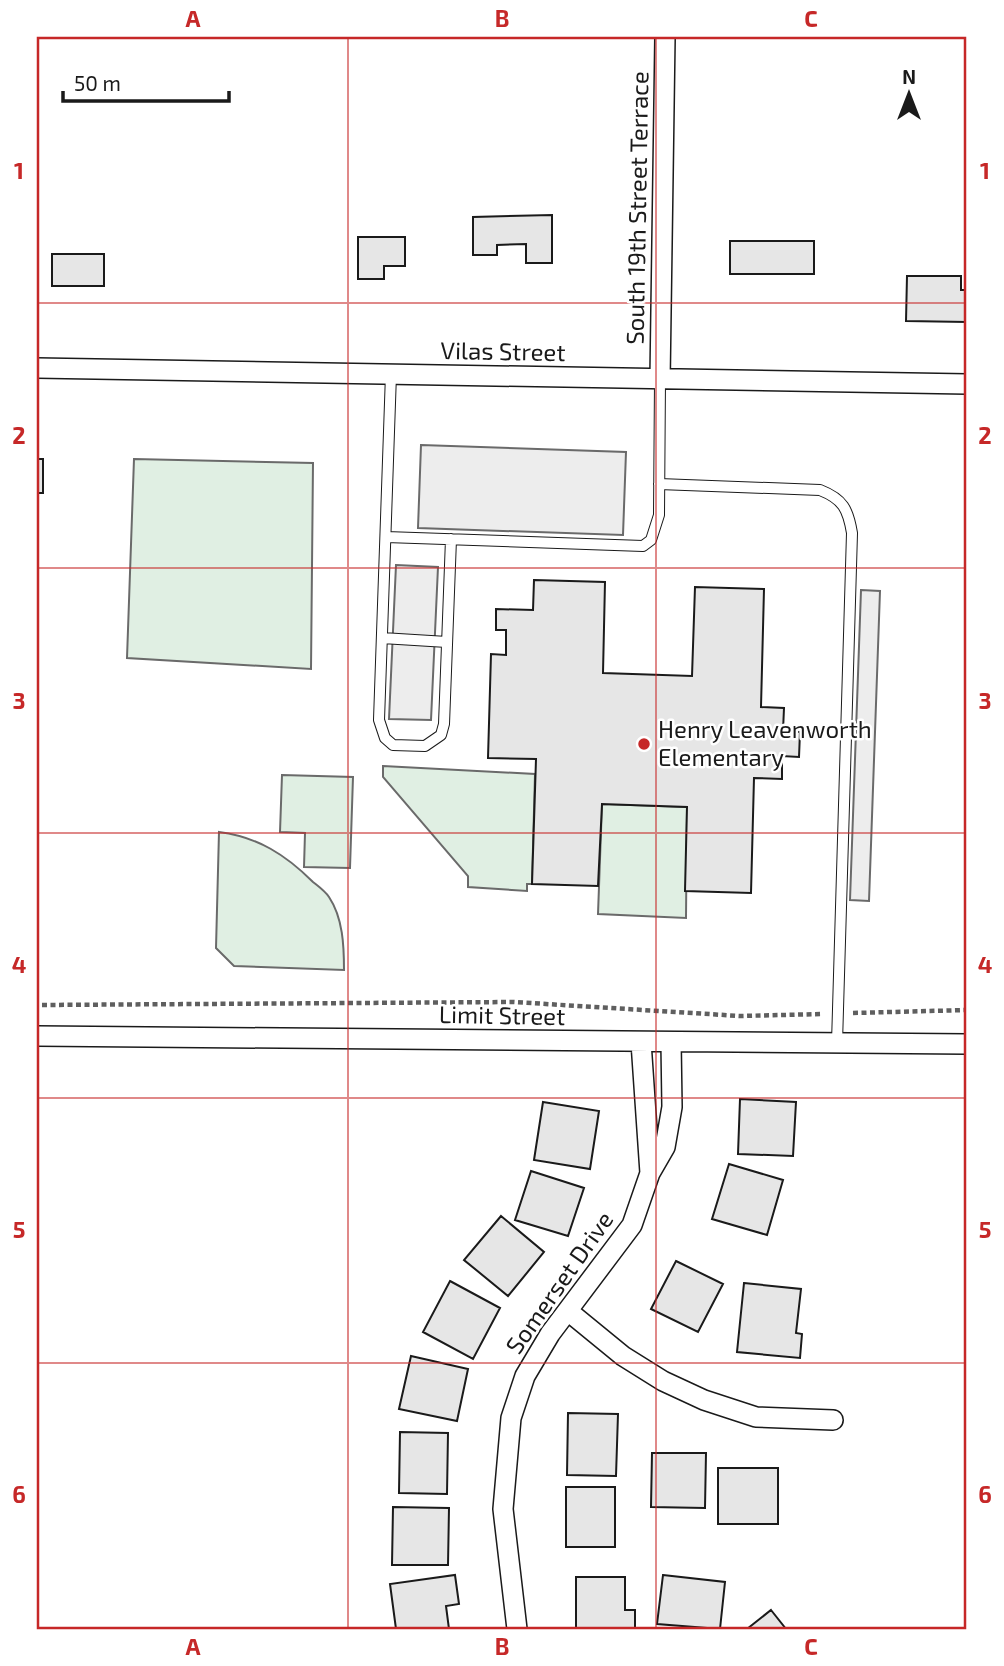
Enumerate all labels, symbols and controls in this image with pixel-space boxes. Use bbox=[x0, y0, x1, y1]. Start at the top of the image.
text: A bbox=[185, 4, 201, 32]
text: B bbox=[495, 4, 509, 32]
text: C bbox=[804, 4, 818, 32]
scale bar bbox=[63, 60, 229, 104]
north arrow bbox=[874, 60, 944, 130]
text: N bbox=[902, 65, 916, 88]
text: 50 m bbox=[74, 70, 121, 95]
street label: South 19th Street Terrace bbox=[620, 71, 653, 345]
text: 1 bbox=[14, 156, 24, 184]
text: 1 bbox=[980, 156, 990, 184]
street label: Vilas Street bbox=[440, 335, 566, 366]
text: 2 bbox=[12, 421, 26, 449]
text: 2 bbox=[978, 421, 992, 449]
text: 3 bbox=[12, 686, 26, 714]
text: 3 bbox=[978, 686, 992, 714]
place label: Henry Leavenworth Elementary bbox=[658, 714, 872, 771]
marker: Henry Leavenworth Elementary bbox=[636, 736, 652, 752]
text: 4 bbox=[12, 950, 26, 978]
text: 4 bbox=[978, 950, 992, 978]
street label: Limit Street bbox=[439, 999, 566, 1030]
street label: Somerset Drive bbox=[499, 1205, 619, 1359]
text: 5 bbox=[13, 1215, 25, 1243]
text: 5 bbox=[979, 1215, 991, 1243]
text: 6 bbox=[12, 1480, 26, 1508]
text: 6 bbox=[978, 1480, 992, 1508]
text: A bbox=[185, 1632, 201, 1660]
text: B bbox=[495, 1632, 509, 1660]
text: C bbox=[804, 1632, 818, 1660]

